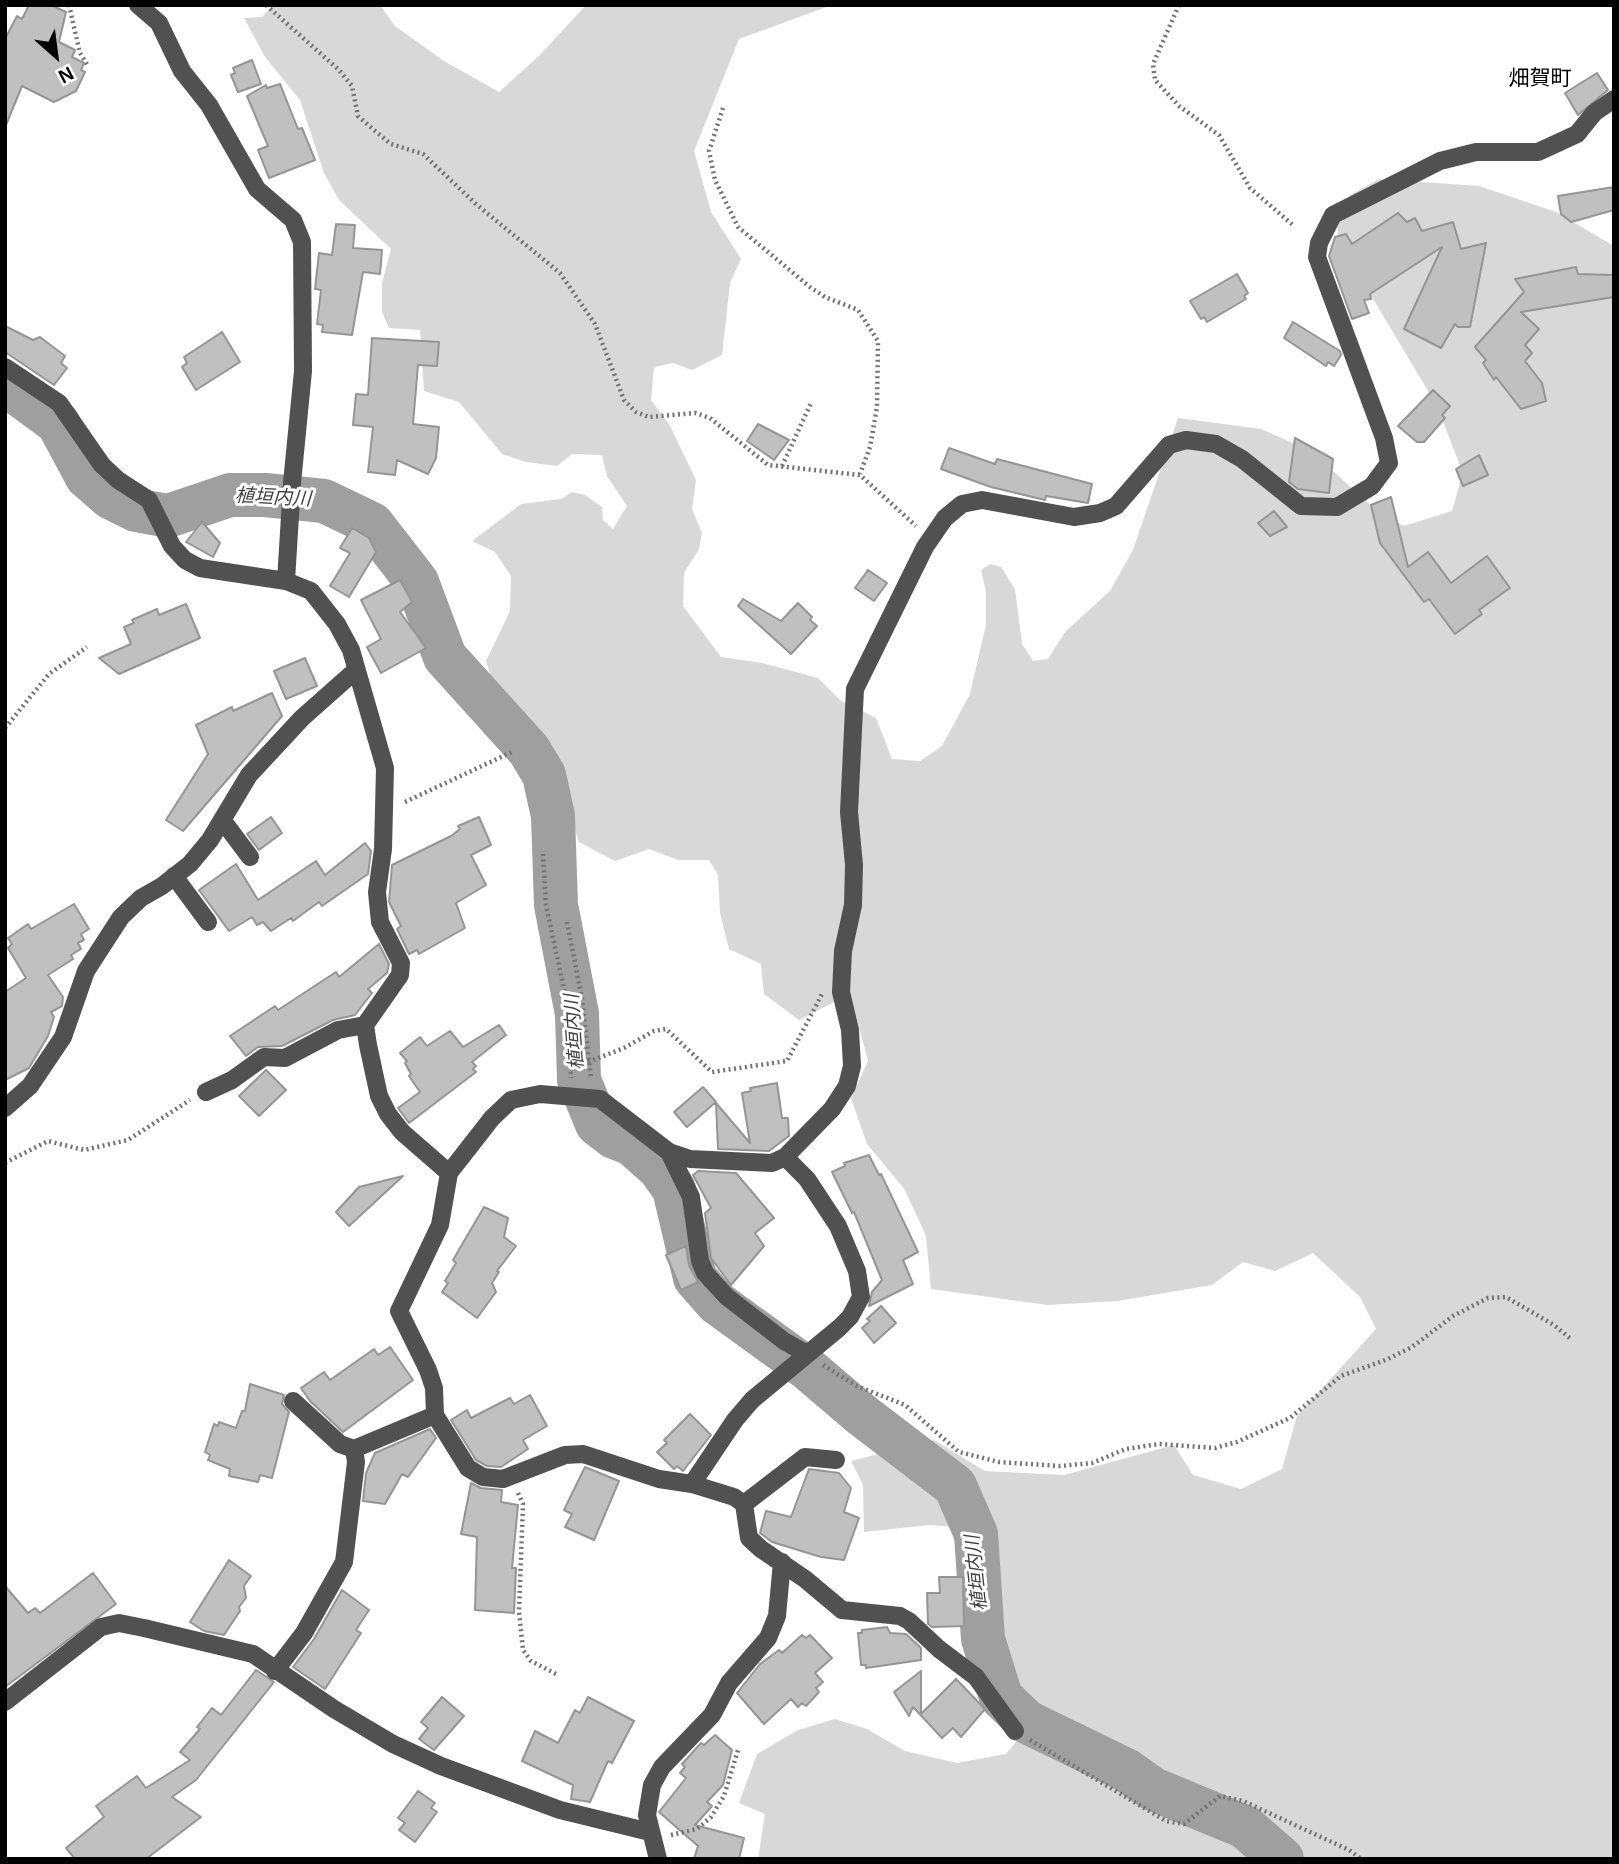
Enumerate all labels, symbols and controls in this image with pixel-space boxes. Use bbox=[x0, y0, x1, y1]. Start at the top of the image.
north arrow bbox=[21, 21, 91, 91]
text: N bbox=[55, 62, 77, 87]
district label: 畑賀町 bbox=[1509, 66, 1571, 92]
water label: 植垣内川 bbox=[234, 485, 312, 511]
water label: 植垣内川 bbox=[561, 993, 589, 1071]
water label: 植垣内川 bbox=[962, 1534, 992, 1612]

